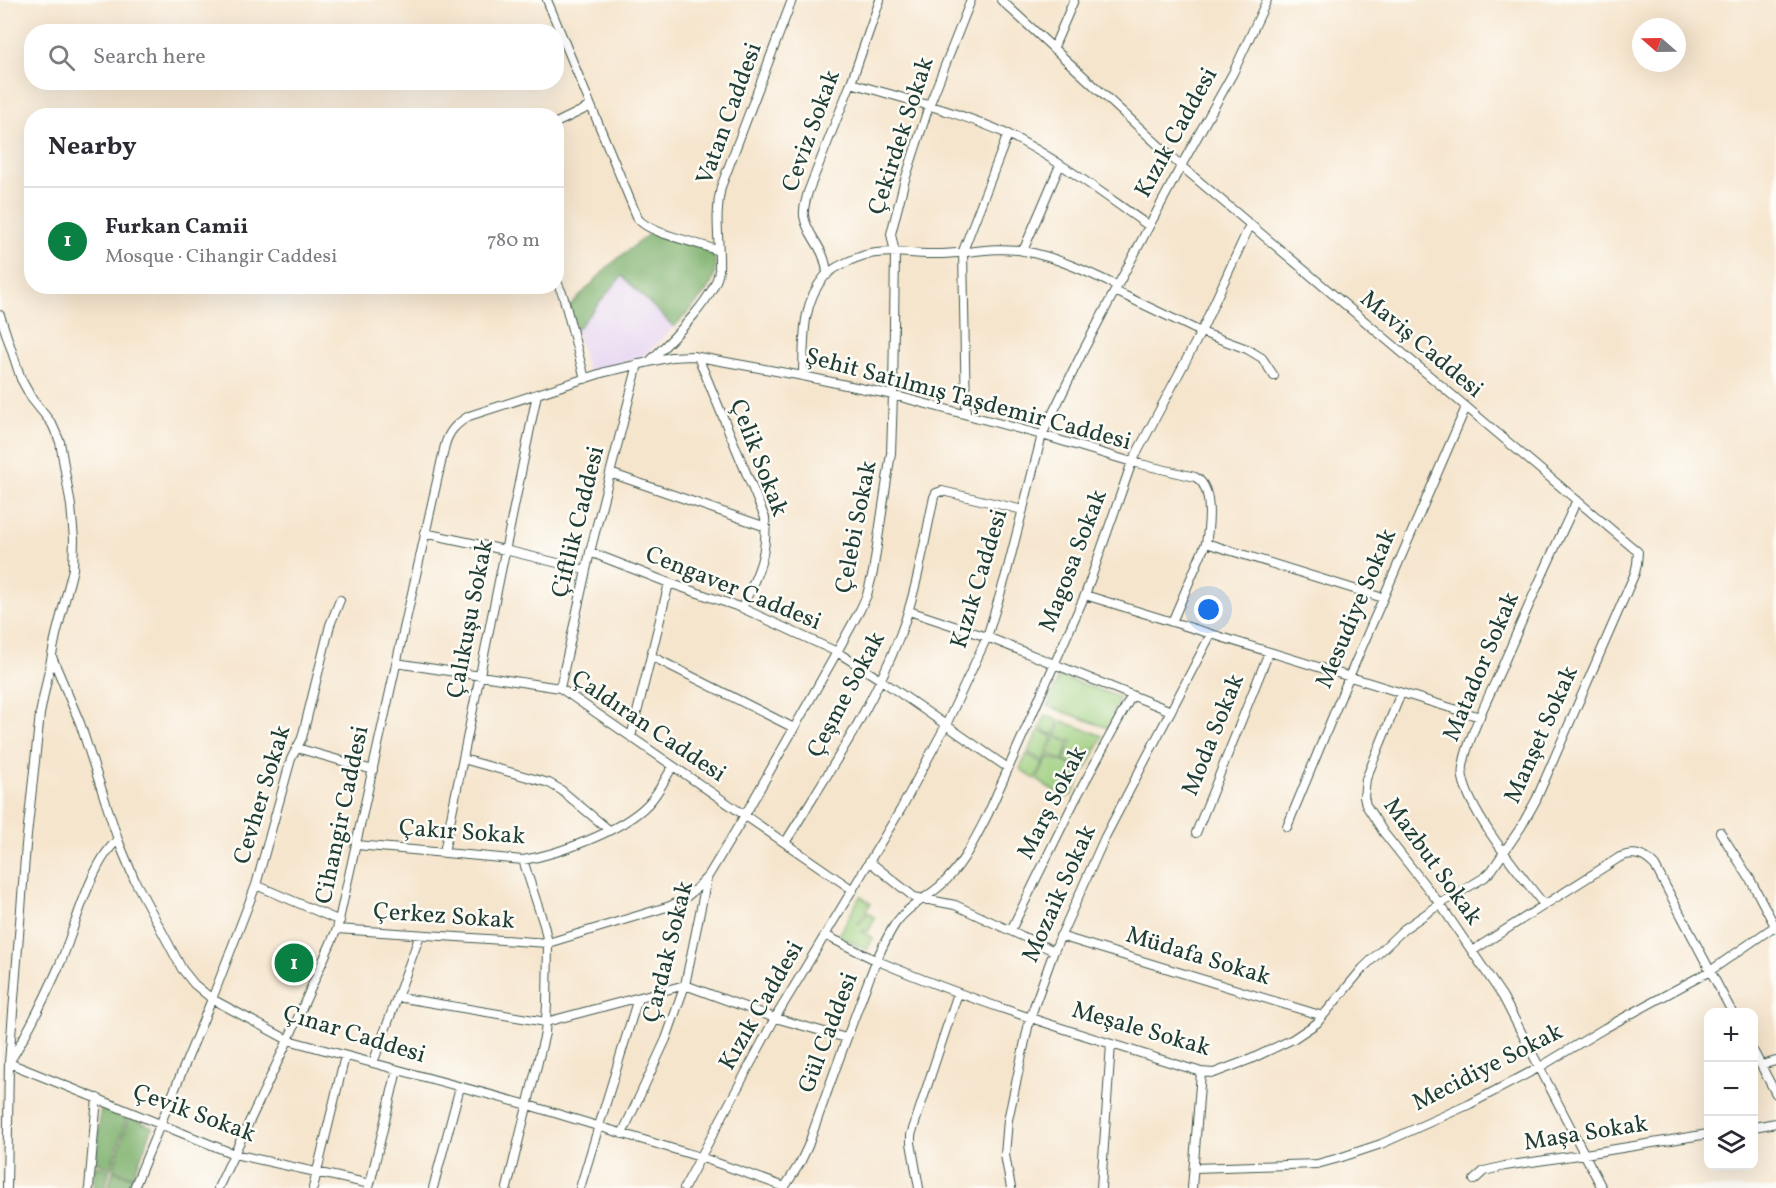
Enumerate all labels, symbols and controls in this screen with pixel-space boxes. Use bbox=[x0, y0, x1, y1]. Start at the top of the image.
north arrow bbox=[1632, 18, 1686, 72]
search box bbox=[24, 24, 564, 90]
street label: Vatan Caddesi bbox=[689, 38, 771, 190]
icon: search bbox=[45, 41, 78, 74]
text: Search here bbox=[93, 42, 206, 73]
street label: Çekirdek Sokak bbox=[860, 53, 944, 219]
street label: Kızık Caddesi bbox=[1127, 62, 1227, 204]
street label: Ceviz Sokak bbox=[774, 65, 850, 197]
text: Nearby bbox=[48, 129, 137, 165]
text: Furkan Camii bbox=[105, 212, 248, 243]
text: 1 bbox=[63, 227, 72, 255]
text: 780 m bbox=[487, 227, 540, 255]
text: Mosque · Cihangir Caddesi bbox=[105, 243, 337, 271]
street label: Maviş Caddesi bbox=[1352, 283, 1490, 407]
street label: Şehit Satılmış Taşdemir Caddesi bbox=[801, 340, 1135, 460]
street label: Çelik Sokak bbox=[720, 394, 796, 522]
street label: Çiftlik Caddesi bbox=[544, 443, 614, 601]
street label: Çelebi Sokak bbox=[827, 458, 887, 596]
street label: Magosa Sokak bbox=[1031, 485, 1117, 637]
street label: Kızık Caddesi bbox=[943, 505, 1017, 653]
street label: Mesudiye Sokak bbox=[1308, 524, 1406, 694]
street label: Çalıkuşu Sokak bbox=[439, 537, 503, 701]
street label: Cengaver Caddesi bbox=[640, 538, 826, 640]
street label: Matador Sokak bbox=[1435, 587, 1529, 747]
your location bbox=[1194, 595, 1223, 624]
street label: Çeşme Sokak bbox=[799, 626, 895, 764]
street label: Manşet Sokak bbox=[1496, 661, 1588, 809]
street label: Çaldıran Caddesi bbox=[564, 663, 732, 791]
street label: Moda Sokak bbox=[1174, 669, 1254, 801]
street label: Cevher Sokak bbox=[226, 721, 300, 869]
street label: Cihangir Caddesi bbox=[308, 723, 378, 907]
street label: Marş Sokak bbox=[1010, 740, 1096, 866]
street label: Mazbut Sokak bbox=[1374, 791, 1490, 933]
street label: Çakır Sokak bbox=[398, 812, 526, 854]
street label: Mozaik Sokak bbox=[1014, 820, 1106, 968]
street label: Çardak Sokak bbox=[635, 878, 703, 1026]
street label: Çerkez Sokak bbox=[372, 895, 516, 939]
street label: Müdafa Sokak bbox=[1121, 919, 1275, 995]
street label: Kızık Caddesi bbox=[711, 935, 813, 1077]
pin: 1 bbox=[274, 940, 314, 986]
street label: Gül Caddesi bbox=[790, 968, 868, 1098]
street label: Meşale Sokak bbox=[1068, 994, 1214, 1066]
street label: Çınar Caddesi bbox=[278, 997, 430, 1073]
map controls bbox=[1704, 1008, 1758, 1170]
button: + bbox=[1704, 1008, 1758, 1062]
street label: Mecidiye Sokak bbox=[1407, 1015, 1569, 1121]
button: − bbox=[1704, 1062, 1758, 1116]
street label: Çevik Sokak bbox=[128, 1076, 260, 1152]
street label: Maşa Sokak bbox=[1522, 1107, 1650, 1161]
button: layers bbox=[1704, 1116, 1758, 1170]

